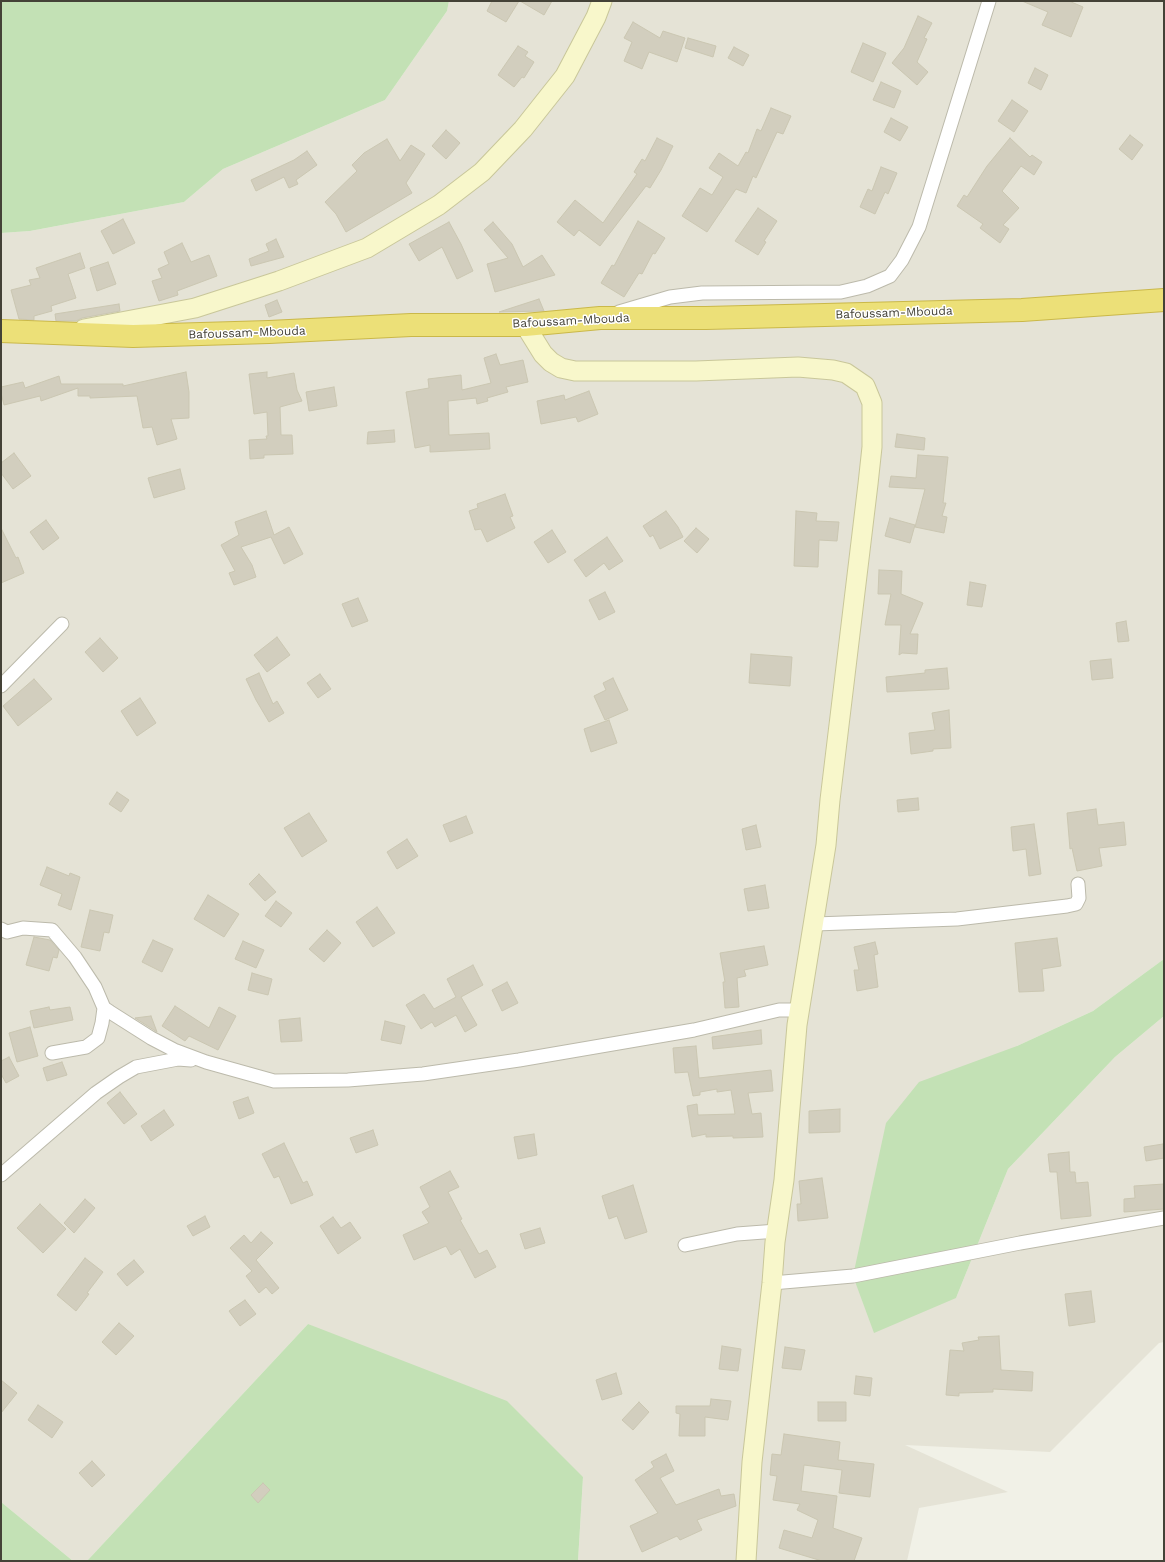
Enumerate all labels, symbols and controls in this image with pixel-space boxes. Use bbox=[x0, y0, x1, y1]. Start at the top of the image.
street label: Bafoussam-Mbouda bbox=[835, 304, 953, 322]
street label: Bafoussam-Mbouda bbox=[512, 311, 630, 331]
street label: Bafoussam-Mbouda bbox=[188, 324, 306, 342]

